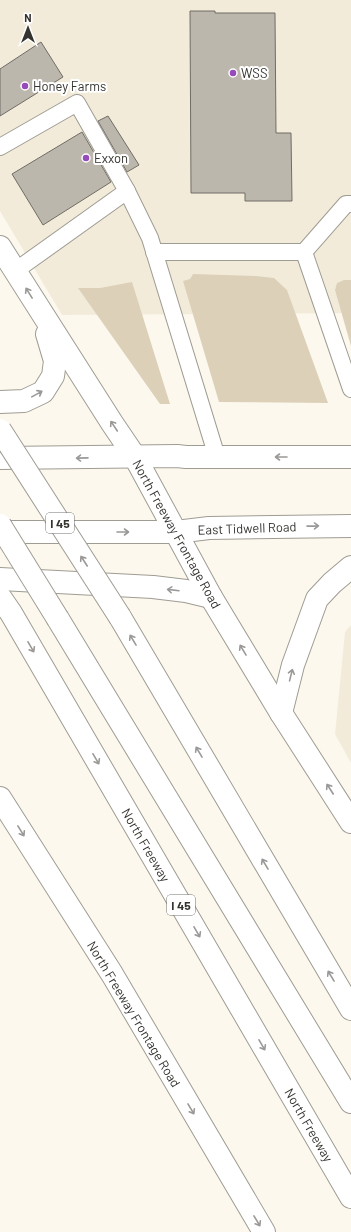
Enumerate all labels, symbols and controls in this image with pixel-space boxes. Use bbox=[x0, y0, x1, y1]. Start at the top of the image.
north arrow bbox=[8, 8, 48, 48]
text: N bbox=[24, 11, 32, 24]
place label: WSS bbox=[241, 65, 267, 81]
marker: WSS bbox=[228, 68, 238, 78]
place label: Honey Farms bbox=[33, 78, 106, 94]
marker: Honey Farms bbox=[20, 81, 30, 91]
place label: Exxon bbox=[94, 150, 128, 166]
marker: Exxon bbox=[81, 153, 91, 163]
one-way arrow bbox=[24, 287, 32, 299]
one-way arrow bbox=[31, 390, 43, 398]
one-way arrow bbox=[110, 421, 118, 432]
one-way arrow bbox=[275, 453, 288, 461]
one-way arrow bbox=[76, 454, 89, 462]
street label: North Freeway Frontage Road bbox=[129, 457, 225, 611]
road number: I 45 bbox=[46, 513, 74, 533]
street label: East Tidwell Road bbox=[197, 518, 297, 538]
one-way arrow bbox=[306, 523, 319, 530]
one-way arrow bbox=[116, 528, 129, 536]
one-way arrow bbox=[79, 555, 88, 566]
one-way arrow bbox=[167, 586, 180, 594]
one-way arrow bbox=[129, 635, 137, 646]
one-way arrow bbox=[27, 641, 35, 653]
one-way arrow bbox=[239, 644, 247, 656]
one-way arrow bbox=[287, 669, 295, 682]
one-way arrow bbox=[195, 747, 203, 758]
one-way arrow bbox=[93, 753, 101, 765]
one-way arrow bbox=[326, 784, 334, 795]
street label: North Freeway bbox=[118, 805, 174, 885]
one-way arrow bbox=[17, 825, 25, 836]
one-way arrow bbox=[261, 858, 269, 870]
road number: I 45 bbox=[167, 895, 195, 915]
one-way arrow bbox=[193, 926, 201, 938]
street label: North Freeway Frontage Road bbox=[84, 938, 184, 1090]
one-way arrow bbox=[327, 970, 335, 982]
one-way arrow bbox=[259, 1038, 267, 1050]
street label: North Freeway bbox=[281, 1085, 337, 1165]
one-way arrow bbox=[188, 1103, 196, 1115]
one-way arrow bbox=[254, 1215, 262, 1227]

